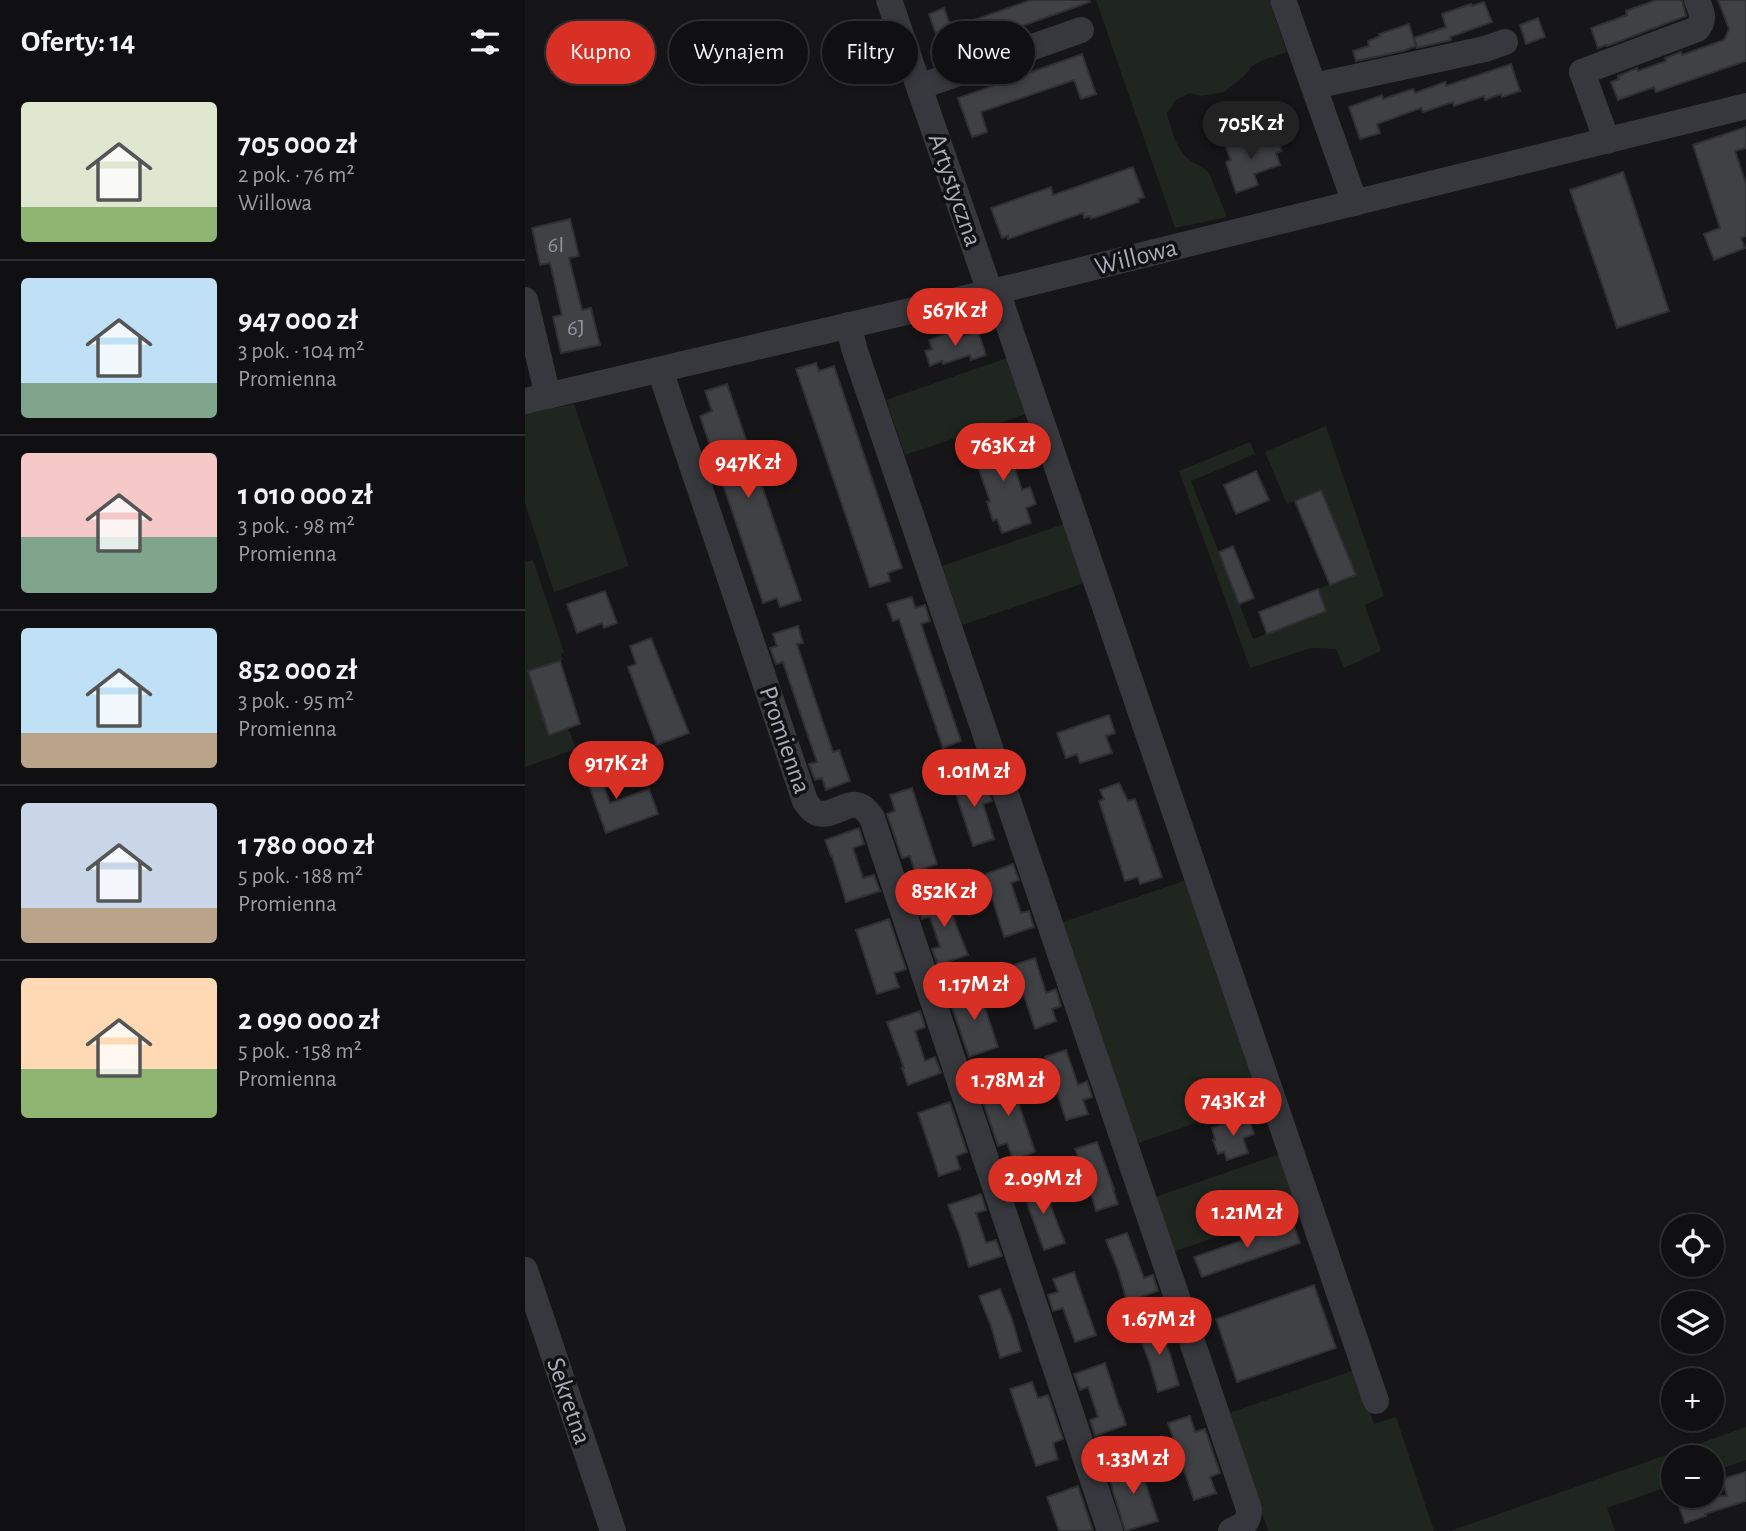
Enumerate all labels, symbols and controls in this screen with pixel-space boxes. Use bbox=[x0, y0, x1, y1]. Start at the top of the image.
chip: Kupno bbox=[546, 21, 655, 84]
chip: Wynajem bbox=[669, 21, 808, 84]
chip: Filtry bbox=[822, 21, 918, 84]
chip: Nowe bbox=[932, 21, 1035, 84]
icon: filters bbox=[466, 23, 504, 61]
text: Oferty: 14 bbox=[21, 27, 135, 57]
pin: 705K zł bbox=[1186, 102, 1316, 161]
text: 705K zł bbox=[1218, 112, 1284, 135]
text: 705 000 zł bbox=[238, 129, 357, 159]
icon: home bbox=[77, 130, 161, 214]
street label: Artystyczna bbox=[924, 130, 986, 250]
text: 2 pok. · 76 m² bbox=[238, 164, 355, 187]
text: Willowa bbox=[238, 192, 312, 215]
house number: 6I bbox=[548, 234, 564, 257]
street label: Willowa bbox=[1092, 234, 1180, 280]
pin: 567K zł bbox=[890, 288, 1020, 348]
text: 567K zł bbox=[923, 299, 987, 322]
text: 947 000 zł bbox=[238, 305, 358, 335]
icon: home bbox=[77, 306, 161, 390]
house number: 6J bbox=[567, 317, 585, 340]
text: 3 pok. · 104 m² bbox=[238, 340, 364, 363]
text: Promienna bbox=[238, 368, 337, 391]
pin: 763K zł bbox=[938, 424, 1068, 483]
text: 763K zł bbox=[971, 434, 1035, 457]
pin: 947K zł bbox=[683, 440, 813, 500]
text: 947K zł bbox=[715, 451, 781, 474]
text: 1 010 000 zł bbox=[238, 480, 373, 510]
icon: home bbox=[77, 481, 161, 565]
text: 3 pok. · 98 m² bbox=[238, 515, 355, 538]
text: Promienna bbox=[238, 543, 337, 566]
text: 852 000 zł bbox=[238, 655, 357, 685]
icon: home bbox=[77, 656, 161, 740]
street label: Promienna bbox=[755, 683, 815, 797]
text: 3 pok. · 95 m² bbox=[238, 690, 354, 713]
text: Promienna bbox=[238, 718, 337, 741]
pin: 917K zł bbox=[551, 742, 681, 801]
pin: 1.01M zł bbox=[902, 750, 1046, 809]
text: 917K zł bbox=[585, 752, 647, 775]
text: 1.01M zł bbox=[938, 760, 1010, 783]
text: 1 780 000 zł bbox=[238, 830, 374, 860]
icon: home bbox=[77, 831, 161, 915]
text: 5 pok. · 188 m² bbox=[238, 865, 363, 888]
pin: 852K zł bbox=[879, 870, 1009, 929]
text: 852K zł bbox=[911, 880, 977, 903]
text: Promienna bbox=[238, 893, 337, 916]
pin: 1.17M zł bbox=[902, 962, 1046, 1022]
text: 1.17M zł bbox=[939, 973, 1009, 996]
text: 2 090 000 zł bbox=[238, 1005, 380, 1035]
icon: home bbox=[77, 1006, 161, 1090]
text: 5 pok. · 158 m² bbox=[238, 1040, 362, 1063]
pin: 1.78M zł bbox=[936, 1058, 1080, 1118]
text: Promienna bbox=[238, 1068, 337, 1091]
text: 1.78M zł bbox=[971, 1069, 1045, 1092]
pin: 743K zł bbox=[1168, 1078, 1298, 1138]
text: 743K zł bbox=[1201, 1089, 1265, 1112]
pin: 2.09M zł bbox=[971, 1156, 1115, 1216]
text: 2.09M zł bbox=[1004, 1167, 1082, 1190]
pin: 1.21M zł bbox=[1175, 1190, 1319, 1250]
text: 1.21M zł bbox=[1212, 1201, 1282, 1224]
map controls bbox=[1661, 1214, 1724, 1508]
button: locate bbox=[1661, 1214, 1724, 1277]
button: layers bbox=[1661, 1291, 1724, 1354]
pin: 1.67M zł bbox=[1087, 1298, 1231, 1357]
text: 1.67M zł bbox=[1123, 1308, 1195, 1331]
street label: Sekretna bbox=[542, 1354, 596, 1448]
button: + bbox=[1661, 1368, 1724, 1431]
pin: 1.33M zł bbox=[1061, 1436, 1205, 1496]
button: − bbox=[1661, 1445, 1724, 1508]
text: 1.33M zł bbox=[1097, 1447, 1169, 1470]

